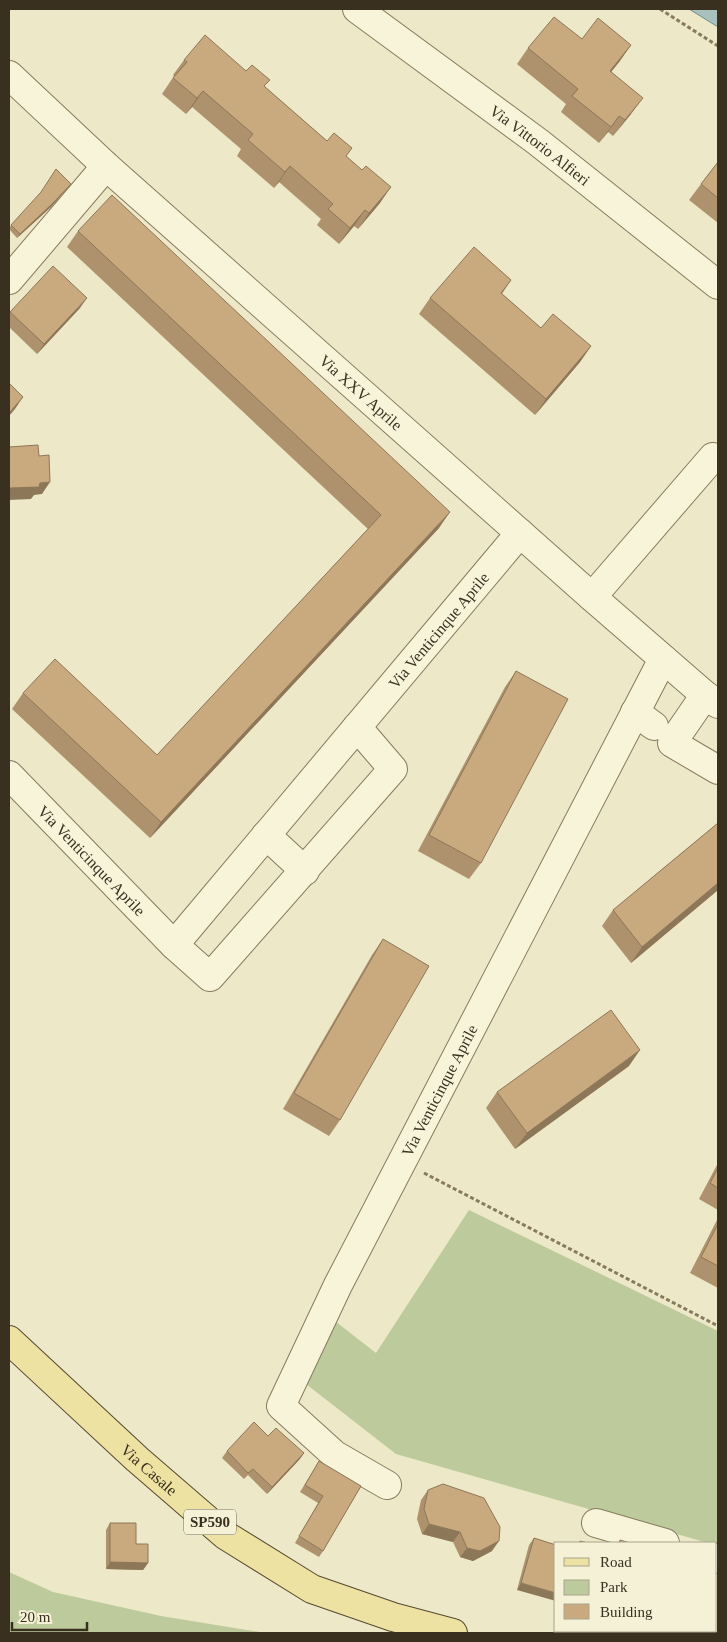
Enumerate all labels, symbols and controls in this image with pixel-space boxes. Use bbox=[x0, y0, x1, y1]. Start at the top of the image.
street label: Via Vittorio Alfieri bbox=[486, 102, 594, 189]
street label: Via XXV Aprile bbox=[316, 352, 406, 434]
street label: Via Venticinque Aprile bbox=[385, 569, 492, 692]
street label: Via Venticinque Aprile bbox=[34, 802, 149, 919]
street label: Via Venticinque Aprile bbox=[398, 1022, 481, 1159]
street label: Via Casale bbox=[118, 1441, 181, 1499]
road number: SP590 bbox=[184, 1510, 236, 1534]
legend bbox=[554, 1542, 717, 1632]
text: Road bbox=[600, 1554, 632, 1570]
text: Park bbox=[600, 1579, 628, 1595]
scale bar bbox=[12, 1600, 88, 1632]
text: Building bbox=[600, 1604, 653, 1620]
text: 20 m bbox=[20, 1609, 51, 1625]

